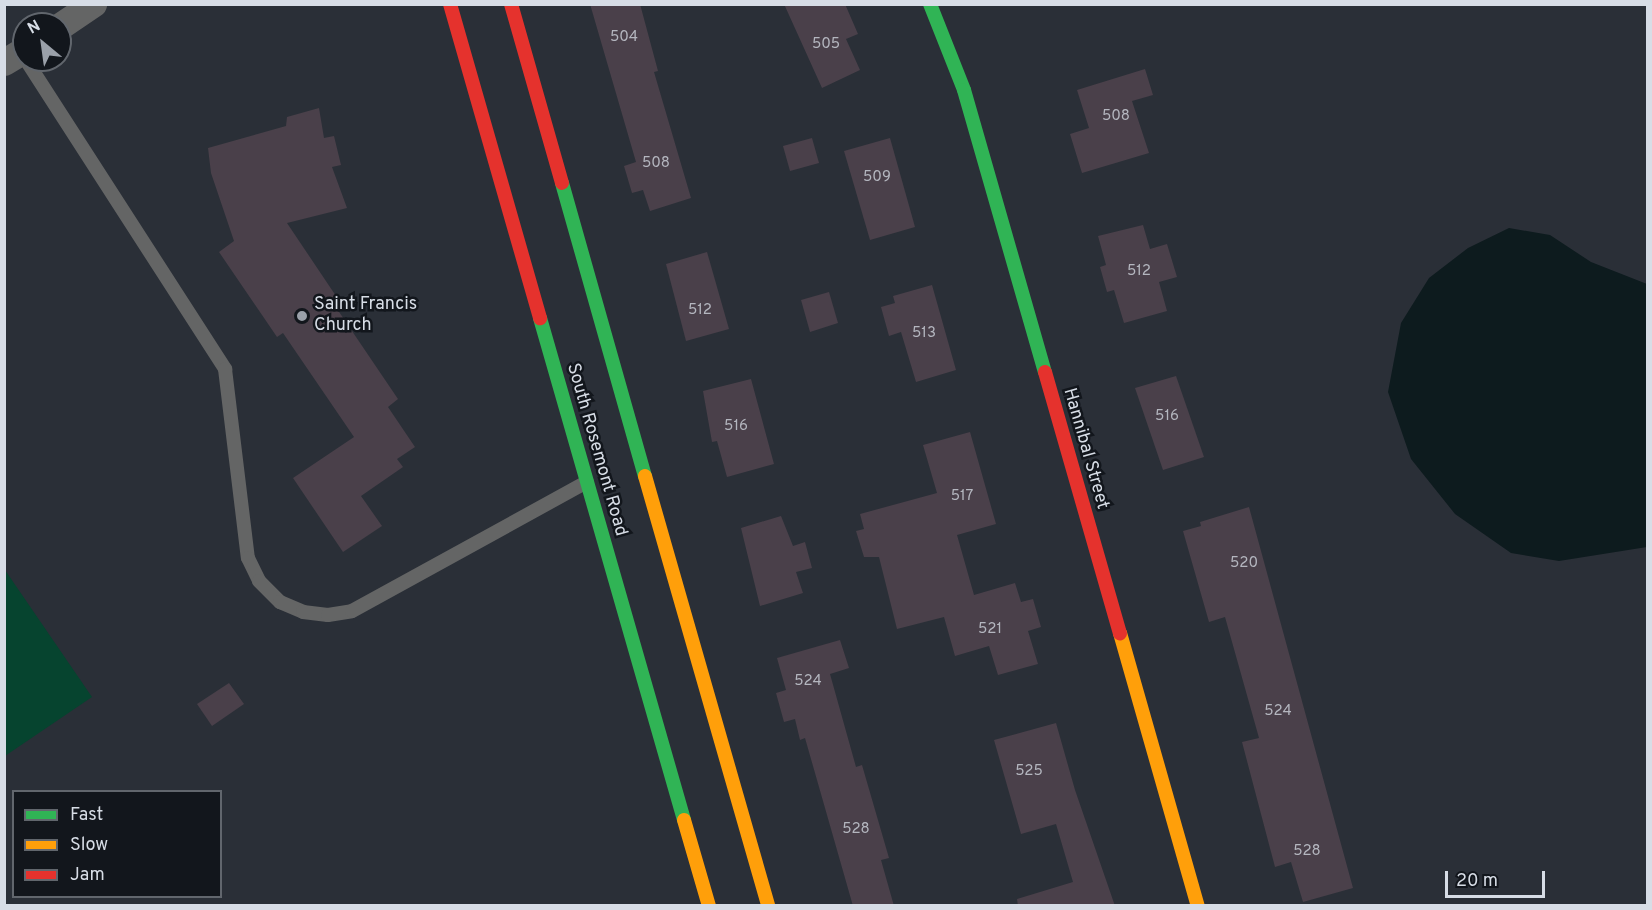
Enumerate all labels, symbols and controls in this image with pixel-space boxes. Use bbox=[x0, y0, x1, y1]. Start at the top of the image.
north arrow bbox=[12, 12, 72, 72]
text: N bbox=[24, 16, 44, 40]
house number: 504 bbox=[610, 29, 638, 47]
house number: 505 bbox=[812, 36, 840, 54]
house number: 508 bbox=[1102, 108, 1130, 126]
house number: 508 bbox=[642, 155, 670, 173]
house number: 509 bbox=[863, 169, 891, 187]
house number: 512 bbox=[1127, 263, 1151, 281]
place label: Saint Francis Church bbox=[314, 295, 417, 338]
house number: 512 bbox=[688, 302, 712, 320]
marker: Saint Francis Church bbox=[295, 309, 309, 323]
house number: 513 bbox=[912, 325, 936, 343]
street label: South Rosemont Road bbox=[561, 361, 631, 539]
street label: Hannibal Street bbox=[1057, 386, 1113, 512]
house number: 516 bbox=[1155, 408, 1179, 426]
house number: 516 bbox=[724, 418, 748, 436]
house number: 517 bbox=[951, 488, 973, 506]
house number: 520 bbox=[1230, 555, 1258, 573]
house number: 521 bbox=[978, 621, 1002, 639]
house number: 524 bbox=[794, 673, 822, 691]
house number: 524 bbox=[1264, 703, 1292, 721]
house number: 525 bbox=[1015, 763, 1043, 781]
legend bbox=[12, 790, 222, 898]
text: Fast bbox=[70, 804, 103, 827]
house number: 528 bbox=[842, 821, 870, 839]
text: Slow bbox=[70, 834, 108, 857]
house number: 528 bbox=[1293, 843, 1321, 861]
scale bar bbox=[1448, 859, 1548, 897]
text: Jam bbox=[70, 864, 105, 887]
text: 20 m bbox=[1456, 870, 1498, 893]

